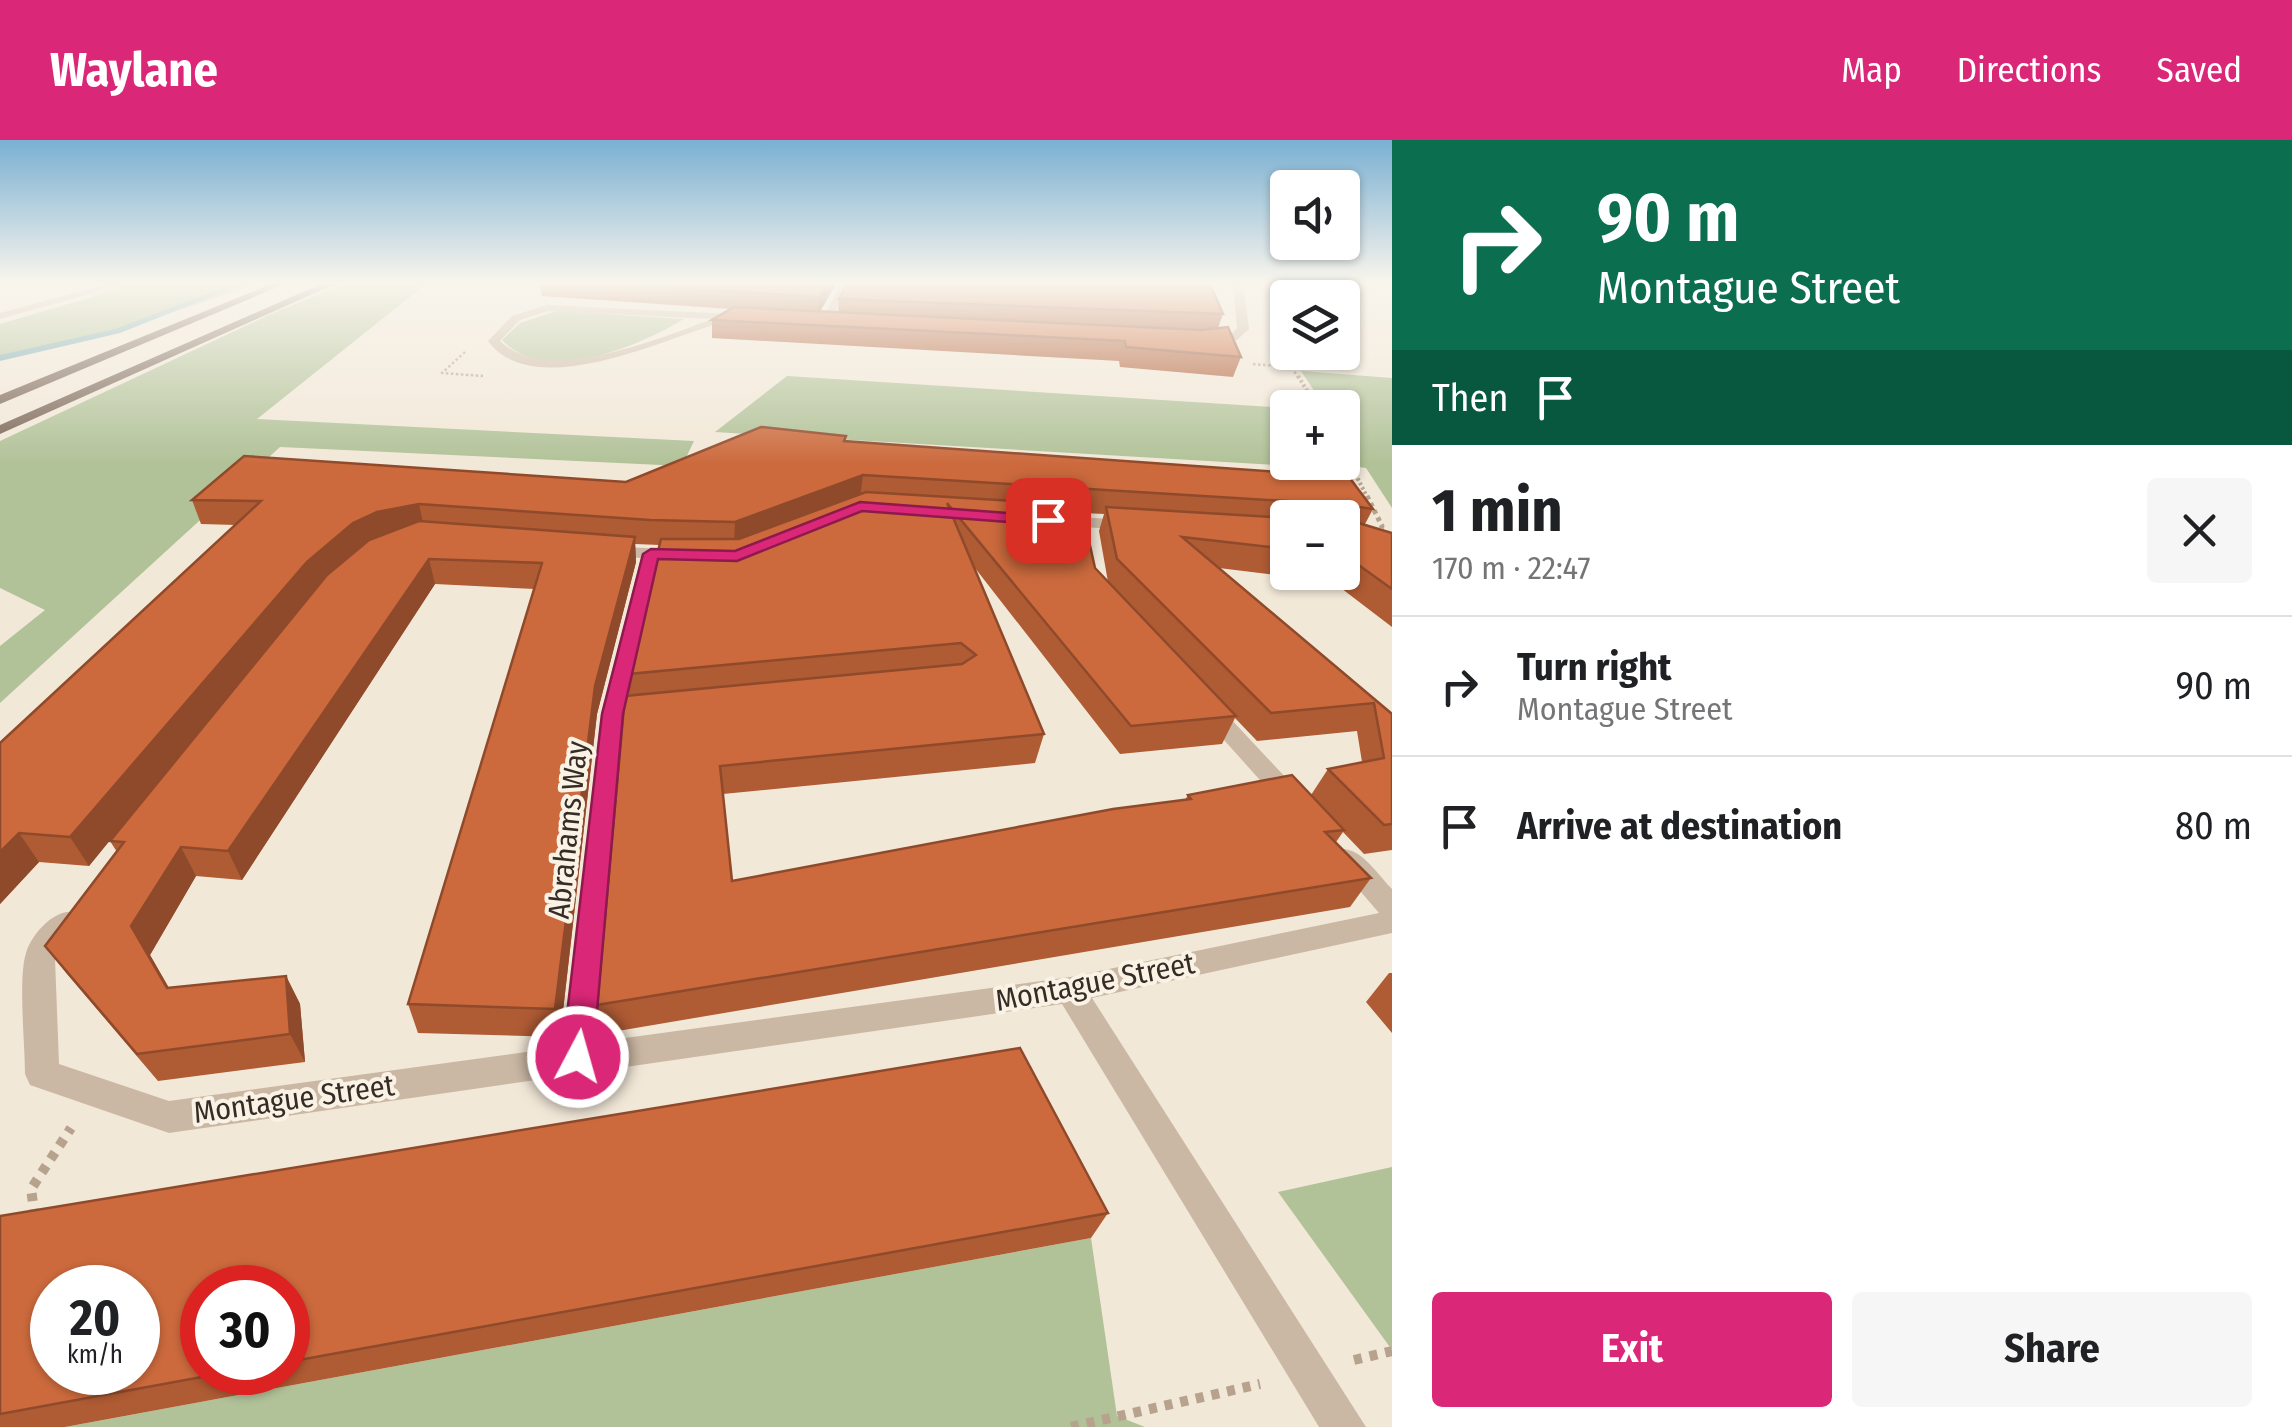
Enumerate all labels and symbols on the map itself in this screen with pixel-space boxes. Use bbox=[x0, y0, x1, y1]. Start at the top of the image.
pin bbox=[1006, 478, 1091, 563]
street label: Abrahams Way bbox=[541, 739, 595, 921]
street label: Montague Street bbox=[992, 945, 1198, 1019]
position arrow bbox=[526, 1005, 630, 1109]
street label: Montague Street bbox=[191, 1067, 397, 1131]
speed limit sign: 30 bbox=[180, 1265, 310, 1395]

